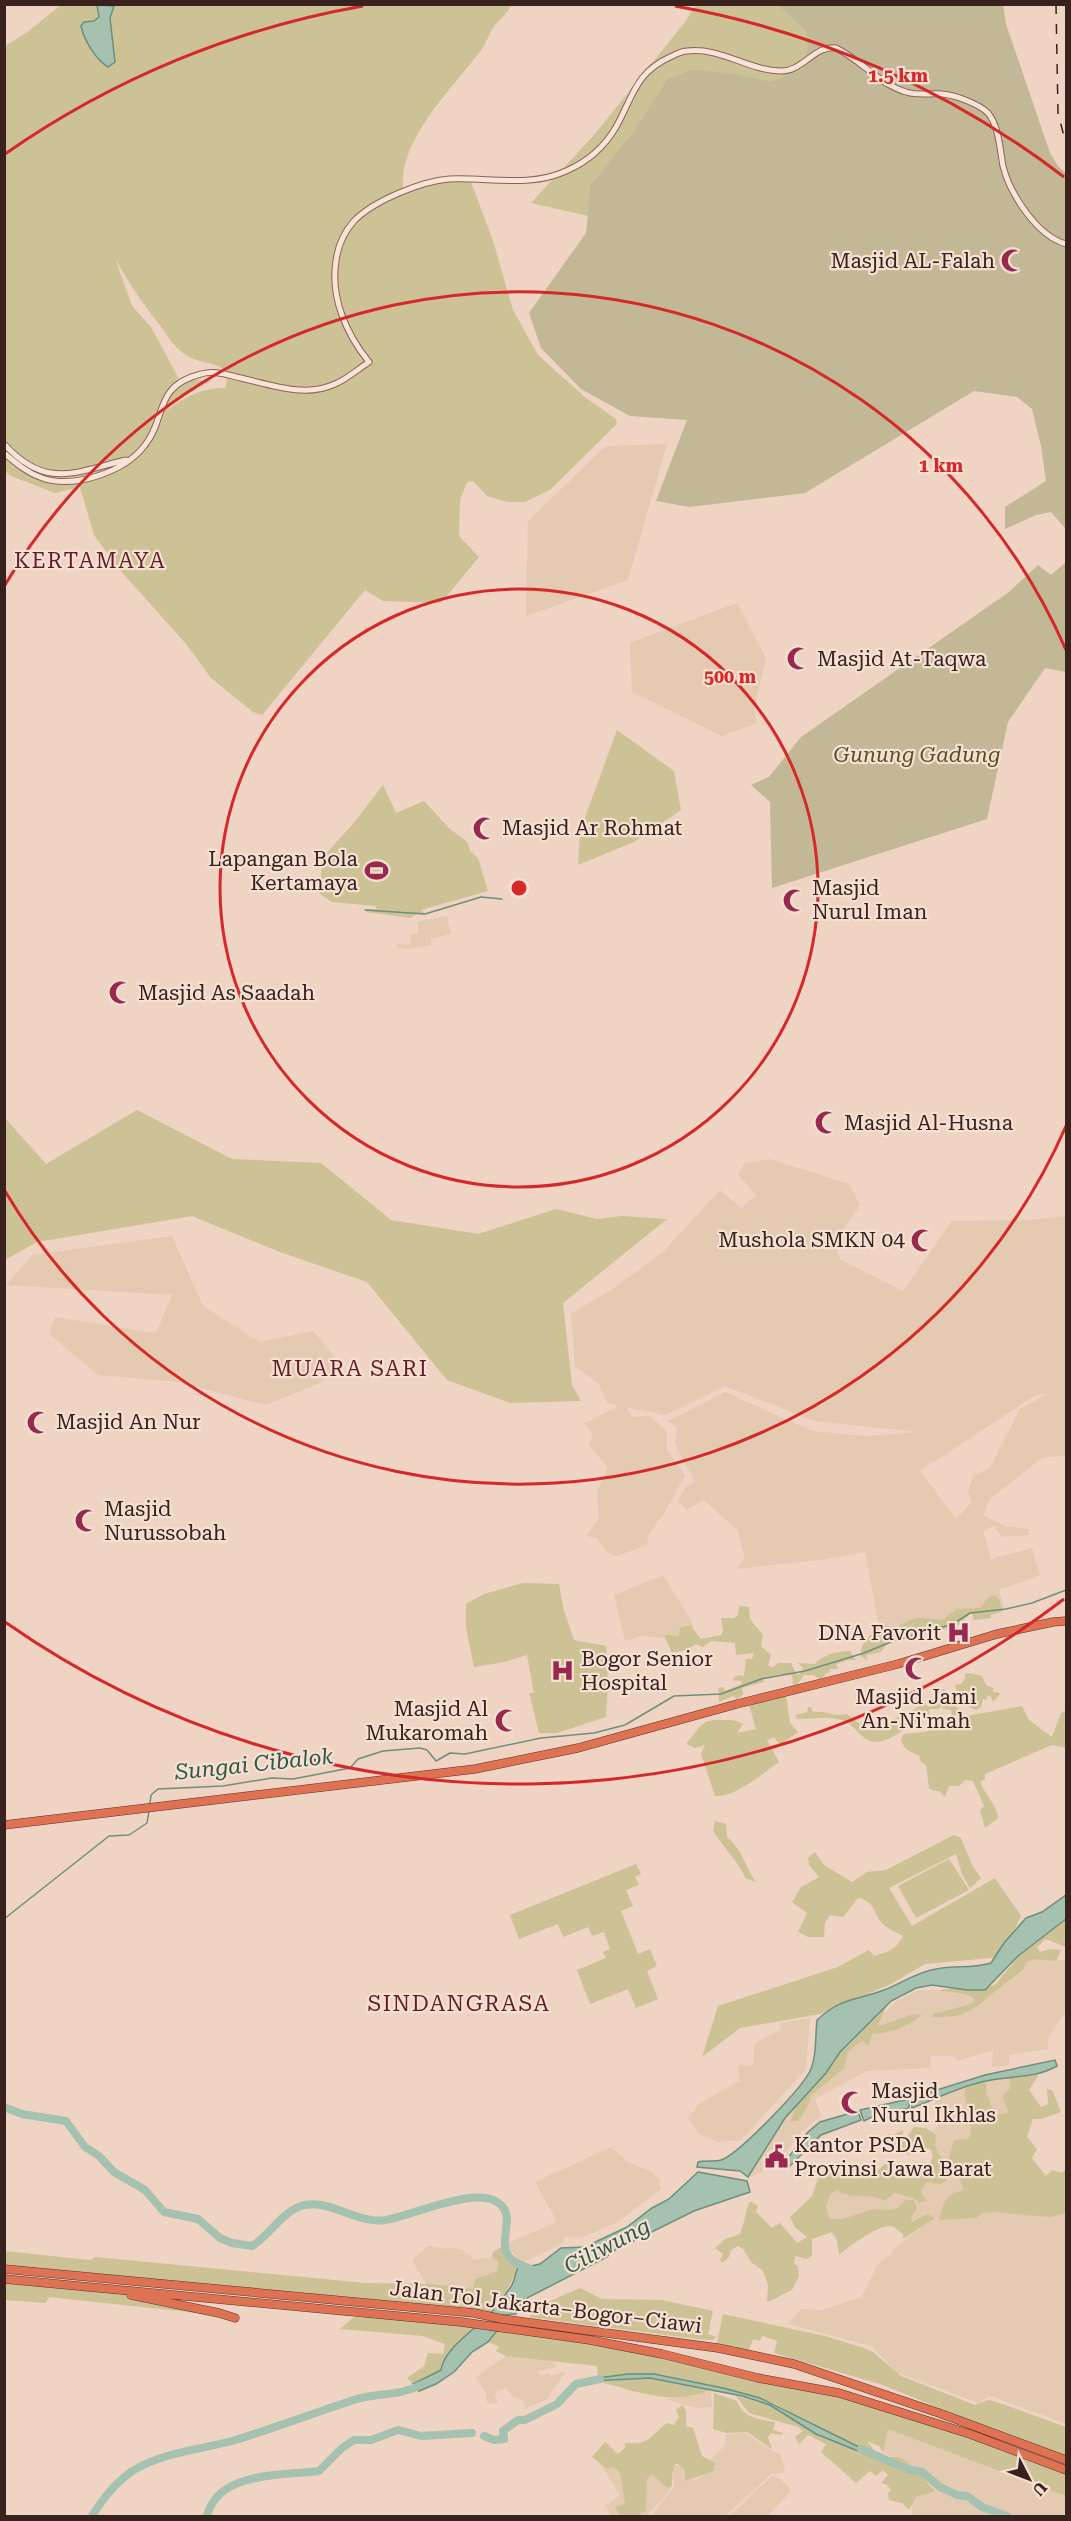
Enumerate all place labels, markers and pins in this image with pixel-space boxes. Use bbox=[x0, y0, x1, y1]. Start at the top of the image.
mosque icon: Masjid AL-Falah bbox=[1000, 248, 1026, 274]
place label: Masjid AL-Falah bbox=[831, 249, 995, 273]
mosque icon: Masjid At-Taqwa bbox=[786, 646, 812, 672]
place label: Masjid At-Taqwa bbox=[817, 647, 987, 671]
mosque icon: Masjid Ar Rohmat bbox=[471, 815, 497, 841]
place label: Masjid Ar Rohmat bbox=[502, 816, 683, 840]
place label: Lapangan Bola Kertamaya bbox=[208, 847, 359, 895]
sports icon: Lapangan Bola Kertamaya bbox=[363, 858, 389, 884]
place label: Masjid Nurul Iman bbox=[812, 876, 928, 924]
centre of rings bbox=[509, 878, 529, 898]
mosque icon: Masjid Nurul Iman bbox=[781, 887, 807, 913]
mosque icon: Masjid As Saadah bbox=[107, 980, 133, 1006]
place label: Masjid As Saadah bbox=[138, 981, 315, 1005]
mosque icon: Masjid Al-Husna bbox=[813, 1110, 839, 1136]
place label: Masjid Al-Husna bbox=[844, 1111, 1014, 1135]
mosque icon: Mushola SMKN 04 bbox=[910, 1227, 936, 1253]
place label: Mushola SMKN 04 bbox=[718, 1228, 905, 1252]
mosque icon: Masjid An Nur bbox=[25, 1409, 51, 1435]
place label: Masjid An Nur bbox=[56, 1410, 201, 1434]
place label: Masjid Nurussobah bbox=[104, 1497, 227, 1545]
mosque icon: Masjid Nurussobah bbox=[73, 1508, 99, 1534]
hospital icon: DNA Favorit bbox=[946, 1620, 972, 1646]
place label: DNA Favorit bbox=[818, 1621, 941, 1645]
place label: Bogor Senior Hospital bbox=[581, 1647, 713, 1695]
mosque icon: Masjid Jami An-Ni'mah bbox=[903, 1656, 929, 1682]
hospital icon: Bogor Senior Hospital bbox=[550, 1658, 576, 1684]
place label: Masjid Jami An-Ni'mah bbox=[855, 1685, 977, 1733]
place label: Masjid Al Mukaromah bbox=[366, 1697, 489, 1745]
mosque icon: Masjid Al Mukaromah bbox=[493, 1708, 519, 1734]
place label: Masjid Nurul Ikhlas bbox=[871, 2079, 996, 2127]
mosque icon: Masjid Nurul Ikhlas bbox=[840, 2090, 866, 2116]
place label: Kantor PSDA Provinsi Jawa Barat bbox=[794, 2133, 992, 2181]
public building icon: Kantor PSDA Provinsi Jawa Barat bbox=[763, 2144, 789, 2170]

